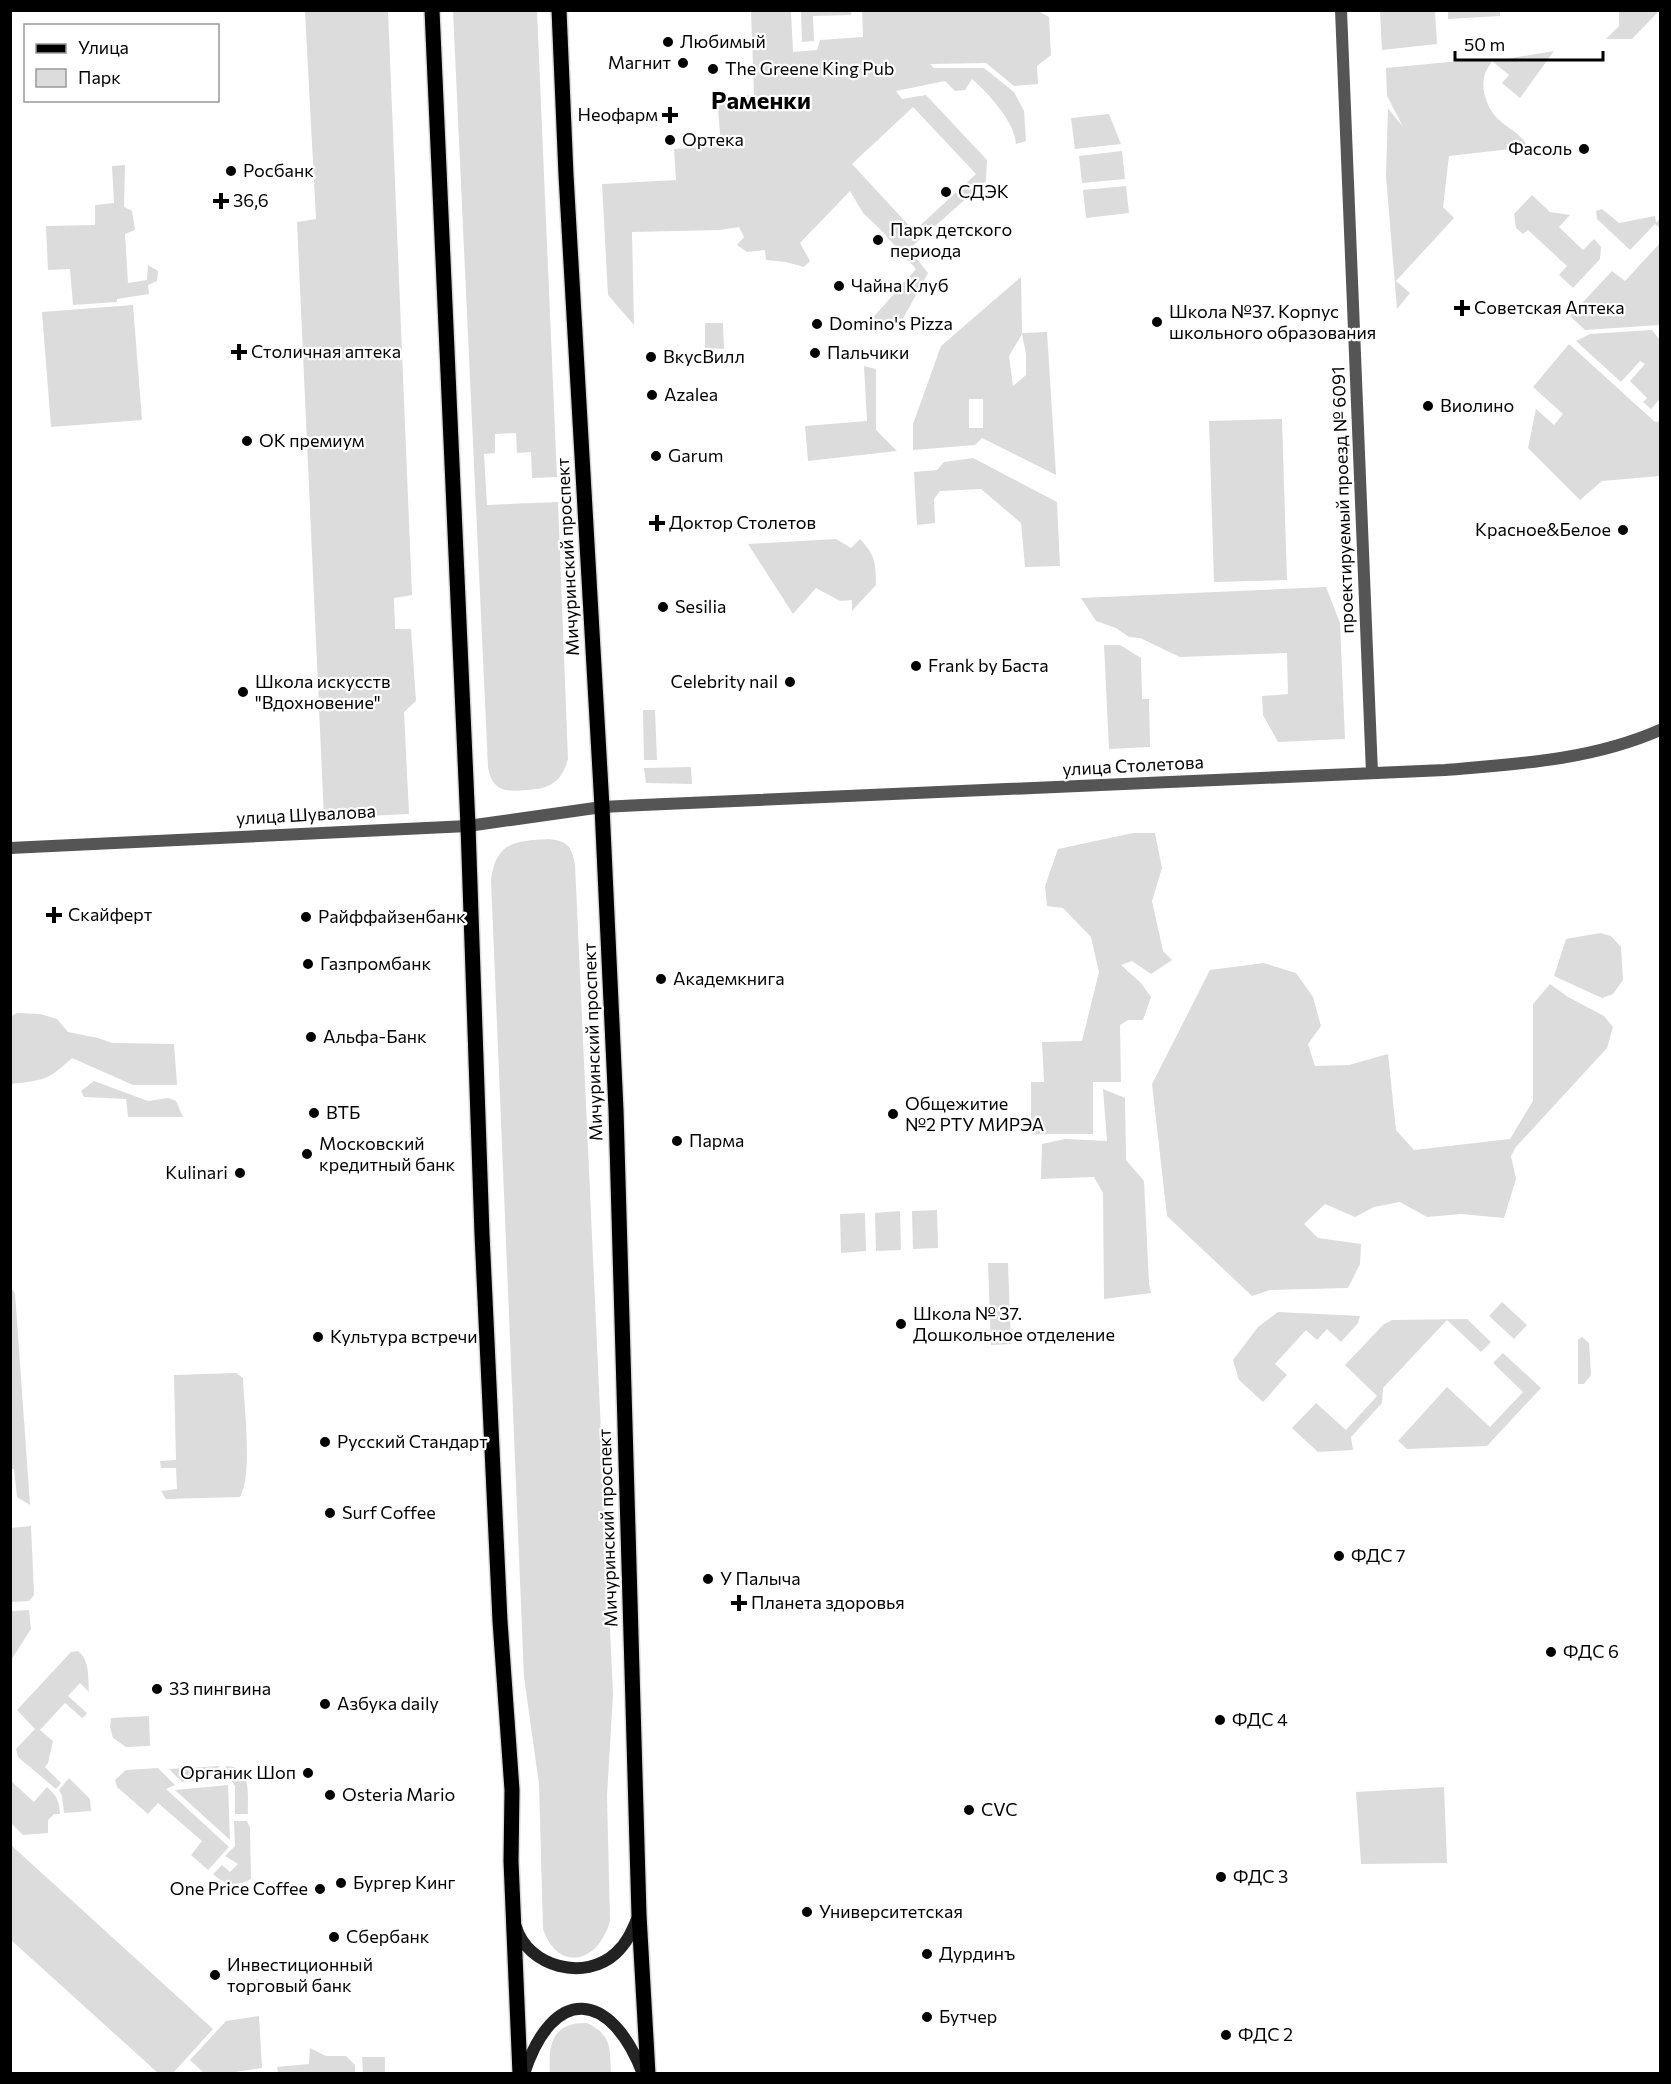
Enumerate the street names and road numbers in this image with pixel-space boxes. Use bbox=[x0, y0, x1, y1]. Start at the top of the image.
street label: проектируемый проезд № 6091 bbox=[1326, 366, 1358, 634]
street label: Мичуринский проспект bbox=[551, 457, 583, 657]
street label: улица Столетова bbox=[1062, 750, 1204, 780]
street label: улица Шувалова bbox=[236, 799, 376, 829]
street label: Мичуринский проспект bbox=[578, 942, 606, 1142]
street label: Мичуринский проспект bbox=[593, 1428, 621, 1628]

